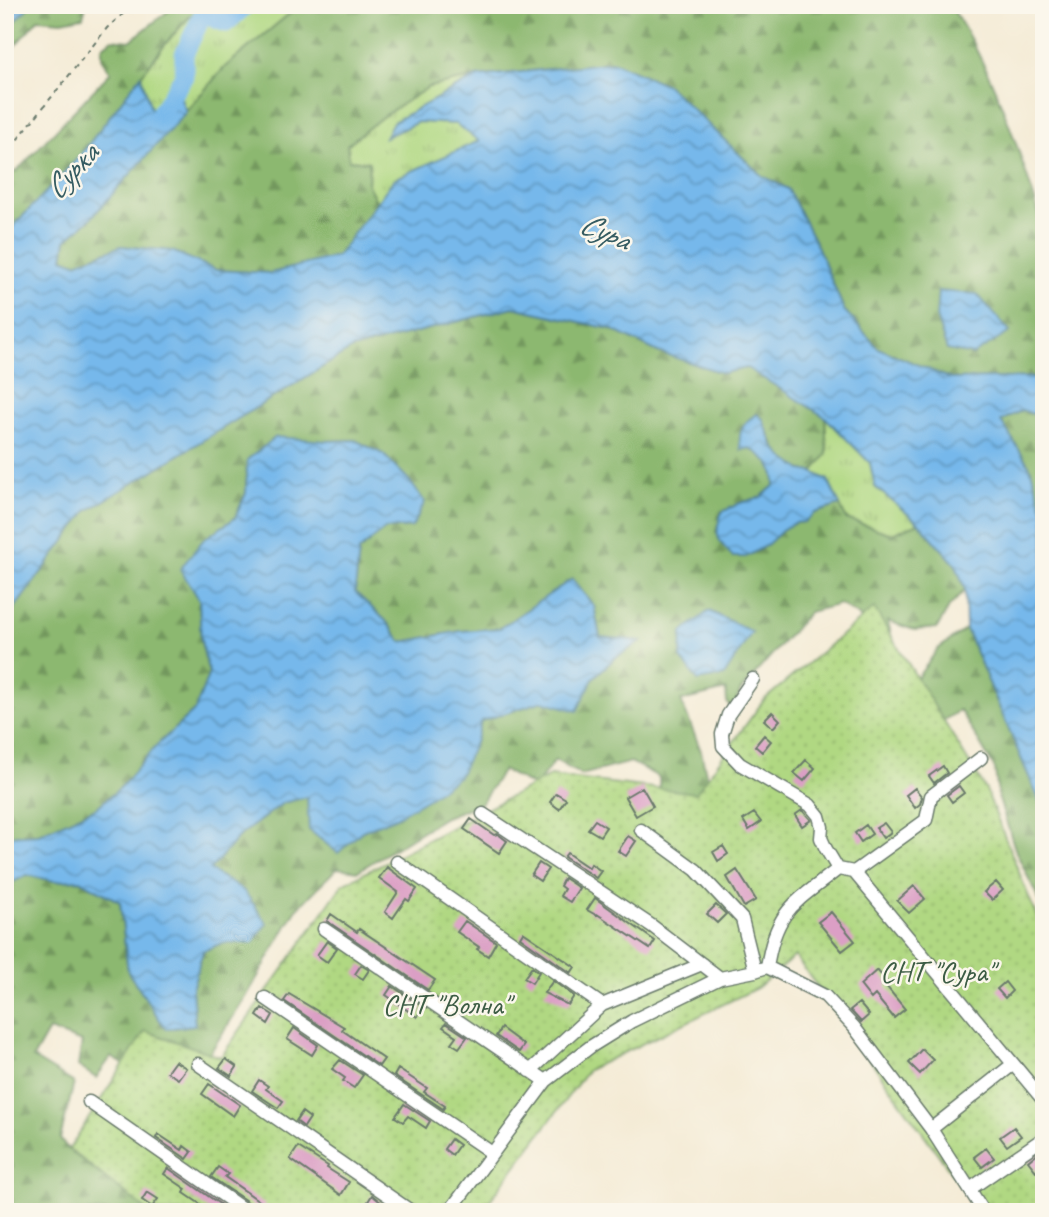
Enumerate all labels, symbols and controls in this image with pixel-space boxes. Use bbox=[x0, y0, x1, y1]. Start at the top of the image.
water label: Сурка bbox=[35, 132, 109, 208]
water label: Сура bbox=[574, 202, 639, 261]
park label: СНТ "Сура" bbox=[880, 952, 1000, 990]
park label: СНТ "Волна" bbox=[382, 985, 516, 1023]

